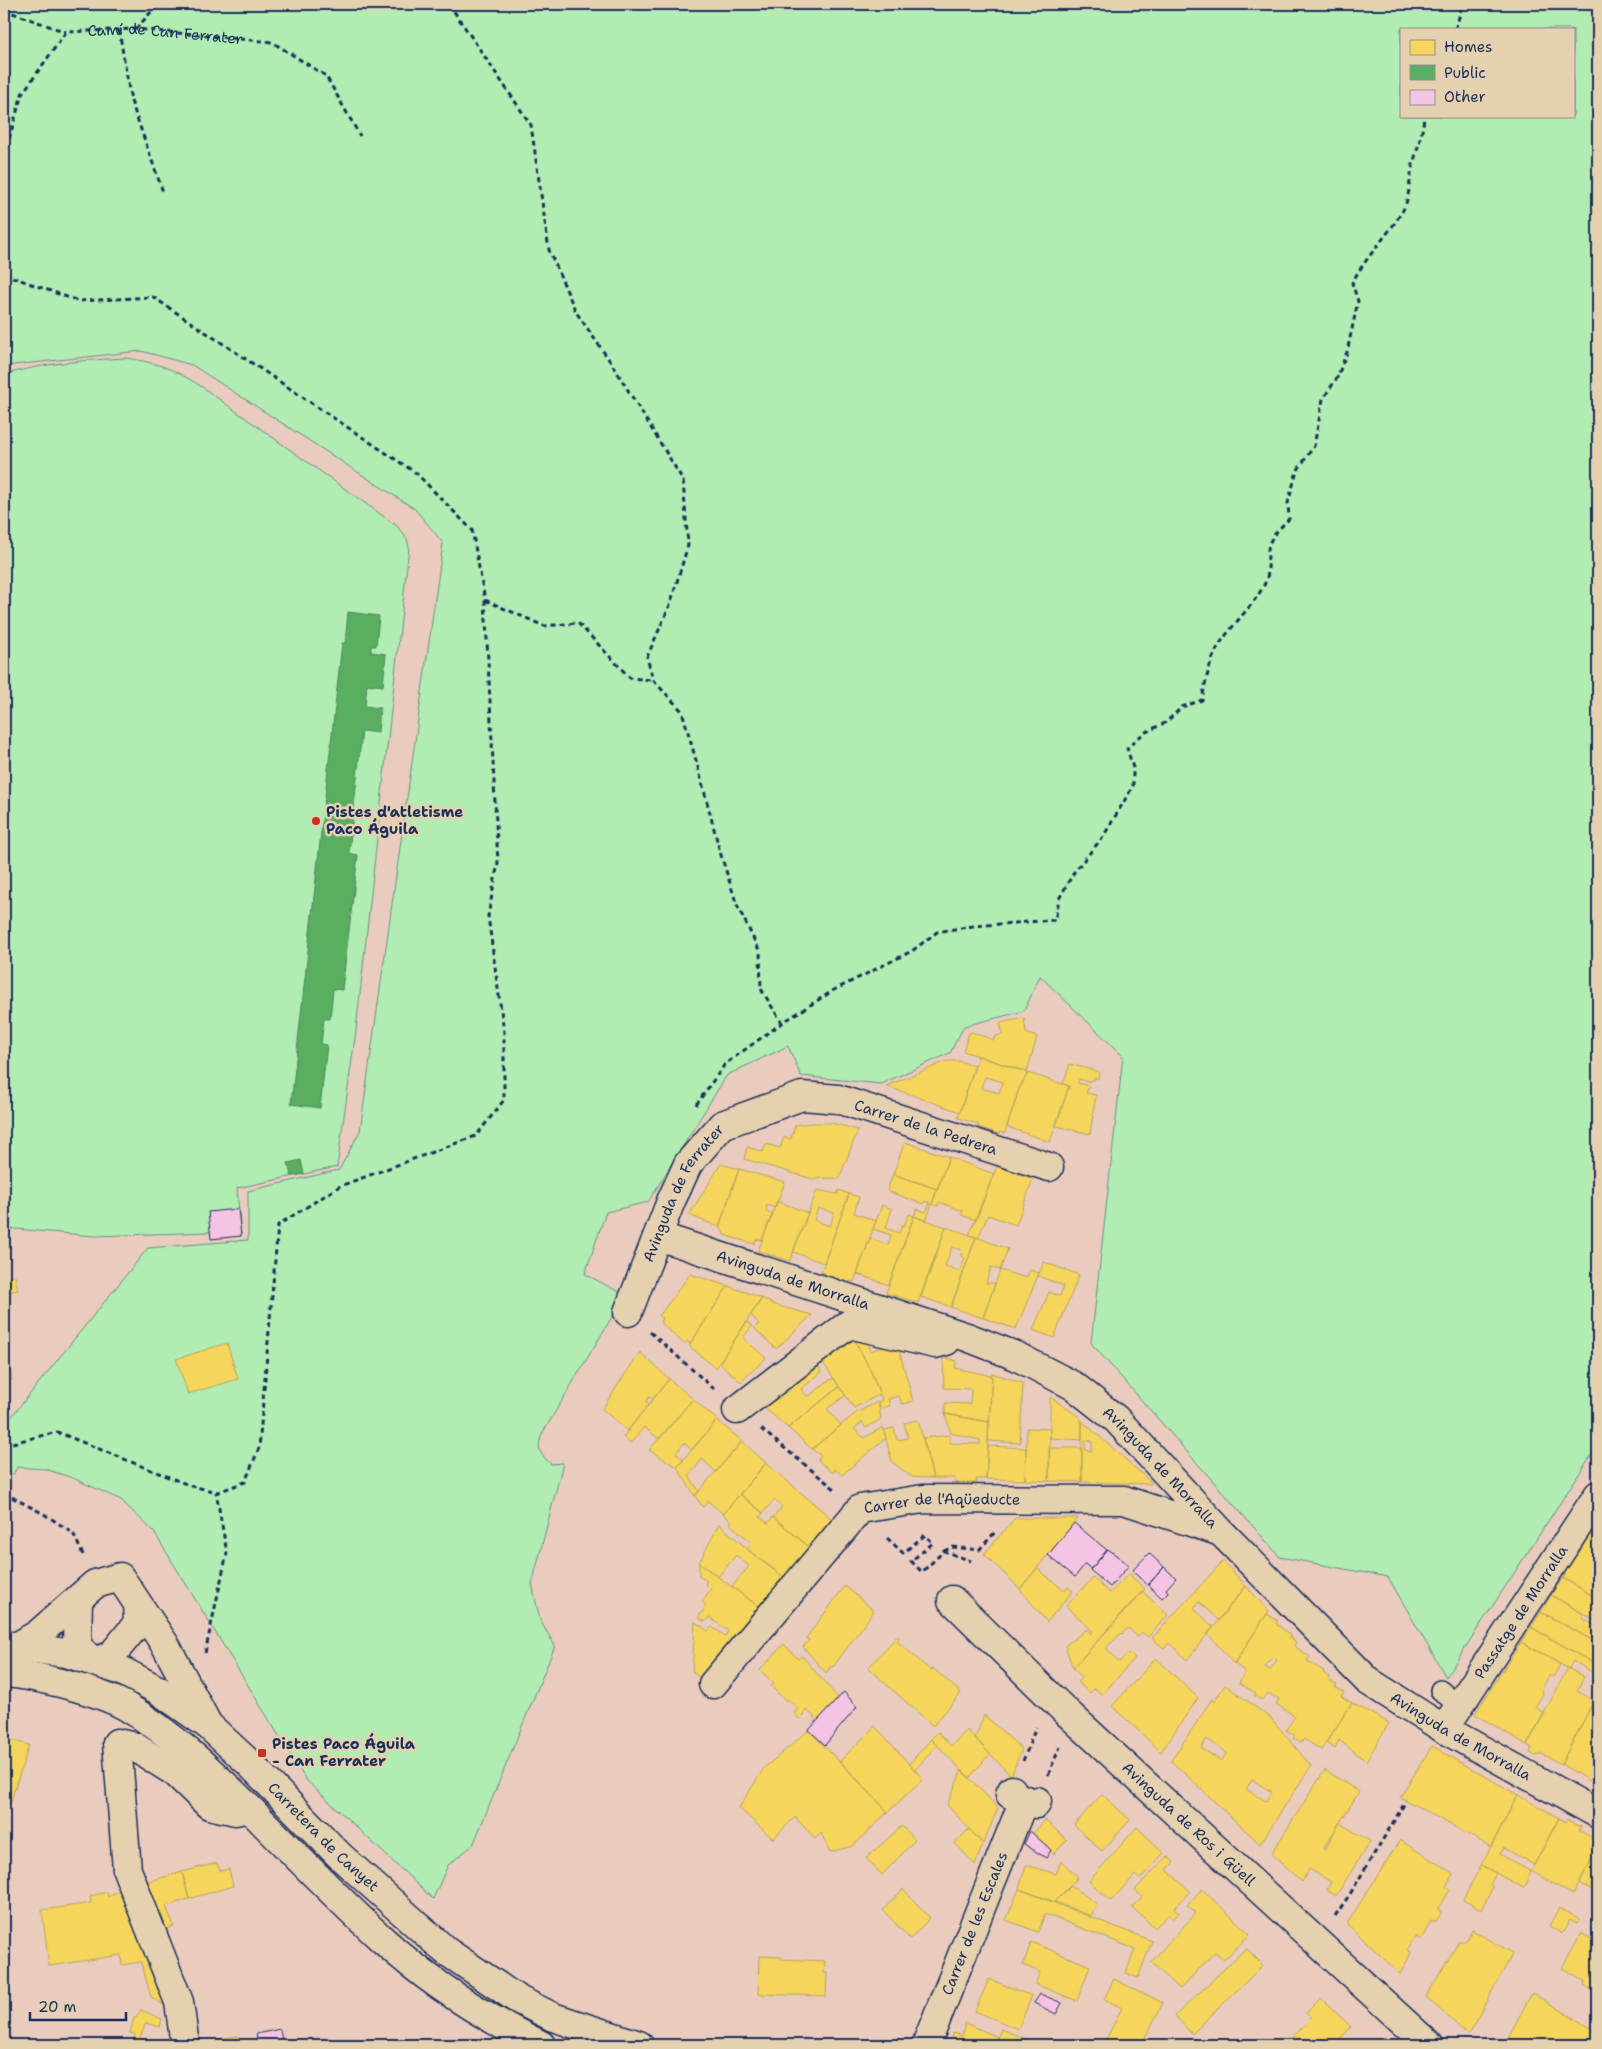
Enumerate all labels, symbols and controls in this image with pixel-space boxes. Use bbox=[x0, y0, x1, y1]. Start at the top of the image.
street label: Camí de Can Ferrater bbox=[87, 19, 244, 49]
legend bbox=[1400, 28, 1574, 118]
text: Homes bbox=[1444, 37, 1492, 57]
text: Public bbox=[1444, 63, 1486, 83]
text: Other bbox=[1444, 87, 1486, 107]
place label: Pistes d'atletisme Paco Águila bbox=[326, 802, 463, 839]
marker: Pistes d'atletisme Paco Águila bbox=[310, 815, 322, 827]
street label: Carrer de la Pedrera bbox=[852, 1095, 1000, 1160]
street label: Avinguda de Ferrater bbox=[638, 1120, 728, 1265]
street label: Avinguda de Morralla bbox=[714, 1246, 873, 1315]
street label: Avinguda de Morralla bbox=[1099, 1402, 1223, 1533]
street label: Carrer de l'Aqüeducte bbox=[862, 1489, 1020, 1518]
street label: Passatge de Morralla bbox=[1470, 1541, 1573, 1683]
street label: Avinguda de Morralla bbox=[1386, 1688, 1535, 1786]
place label: Pistes Paco Águila - Can Ferrater bbox=[272, 1733, 416, 1771]
marker: Pistes Paco Águila - Can Ferrater bbox=[256, 1747, 268, 1759]
street label: Avinguda de Ros i Güell bbox=[1118, 1758, 1260, 1891]
street label: Carretera de Canyet bbox=[264, 1778, 383, 1896]
street label: Carrer de les Escales bbox=[937, 1849, 1012, 1998]
scale bar bbox=[30, 1989, 126, 2021]
text: 20 m bbox=[38, 1997, 77, 2017]

